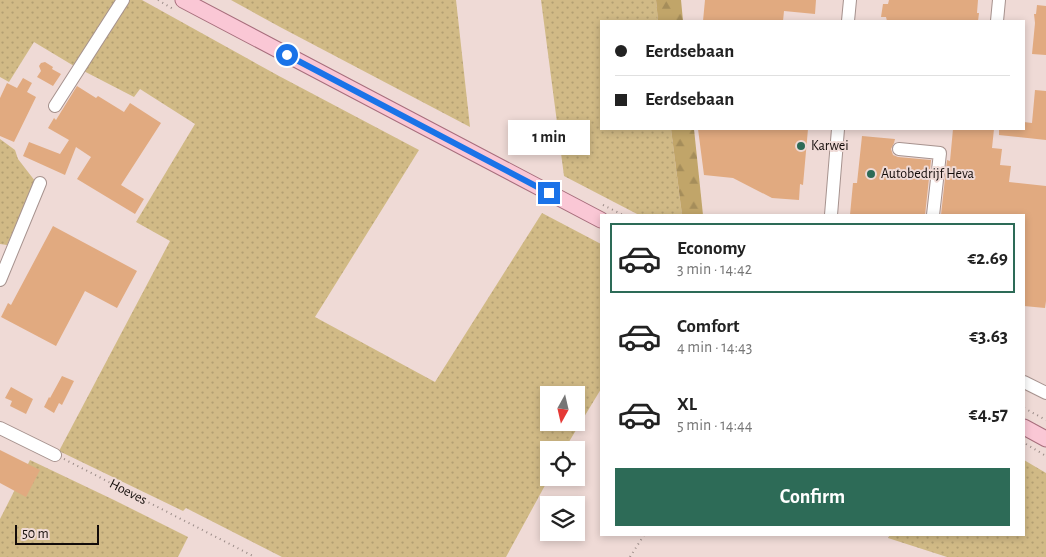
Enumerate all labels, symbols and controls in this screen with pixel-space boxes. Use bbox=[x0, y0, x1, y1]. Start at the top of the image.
text: Eerdsebaan bbox=[645, 42, 734, 61]
route start bbox=[276, 44, 298, 66]
text: Eerdsebaan bbox=[645, 90, 734, 109]
callout: 1 min bbox=[508, 120, 590, 156]
text: 1 min bbox=[532, 129, 566, 145]
place label: Karwei bbox=[811, 139, 849, 153]
marker: Karwei bbox=[795, 140, 807, 152]
place label: Autobedrijf Heva bbox=[881, 167, 975, 181]
marker: Autobedrijf Heva bbox=[865, 168, 877, 180]
route end bbox=[538, 182, 560, 204]
icon: car bbox=[617, 236, 662, 281]
text: Economy bbox=[677, 239, 746, 258]
text: €2.69 bbox=[967, 249, 1008, 268]
text: 3 min · 14:42 bbox=[677, 261, 752, 277]
icon: car bbox=[617, 314, 662, 359]
text: Comfort bbox=[677, 317, 739, 336]
text: €3.63 bbox=[969, 327, 1008, 346]
text: 4 min · 14:43 bbox=[677, 339, 752, 355]
north arrow bbox=[540, 386, 585, 431]
map controls bbox=[540, 386, 585, 541]
icon: car bbox=[617, 392, 662, 437]
text: XL bbox=[677, 395, 697, 414]
text: €4.57 bbox=[969, 405, 1008, 424]
text: 5 min · 14:44 bbox=[677, 417, 752, 433]
button: locate bbox=[540, 441, 585, 486]
button: Confirm bbox=[615, 468, 1010, 526]
street label: Hoeves bbox=[107, 477, 149, 507]
button: layers bbox=[540, 496, 585, 541]
scale bar bbox=[15, 522, 99, 545]
text: 50 m bbox=[22, 527, 49, 541]

